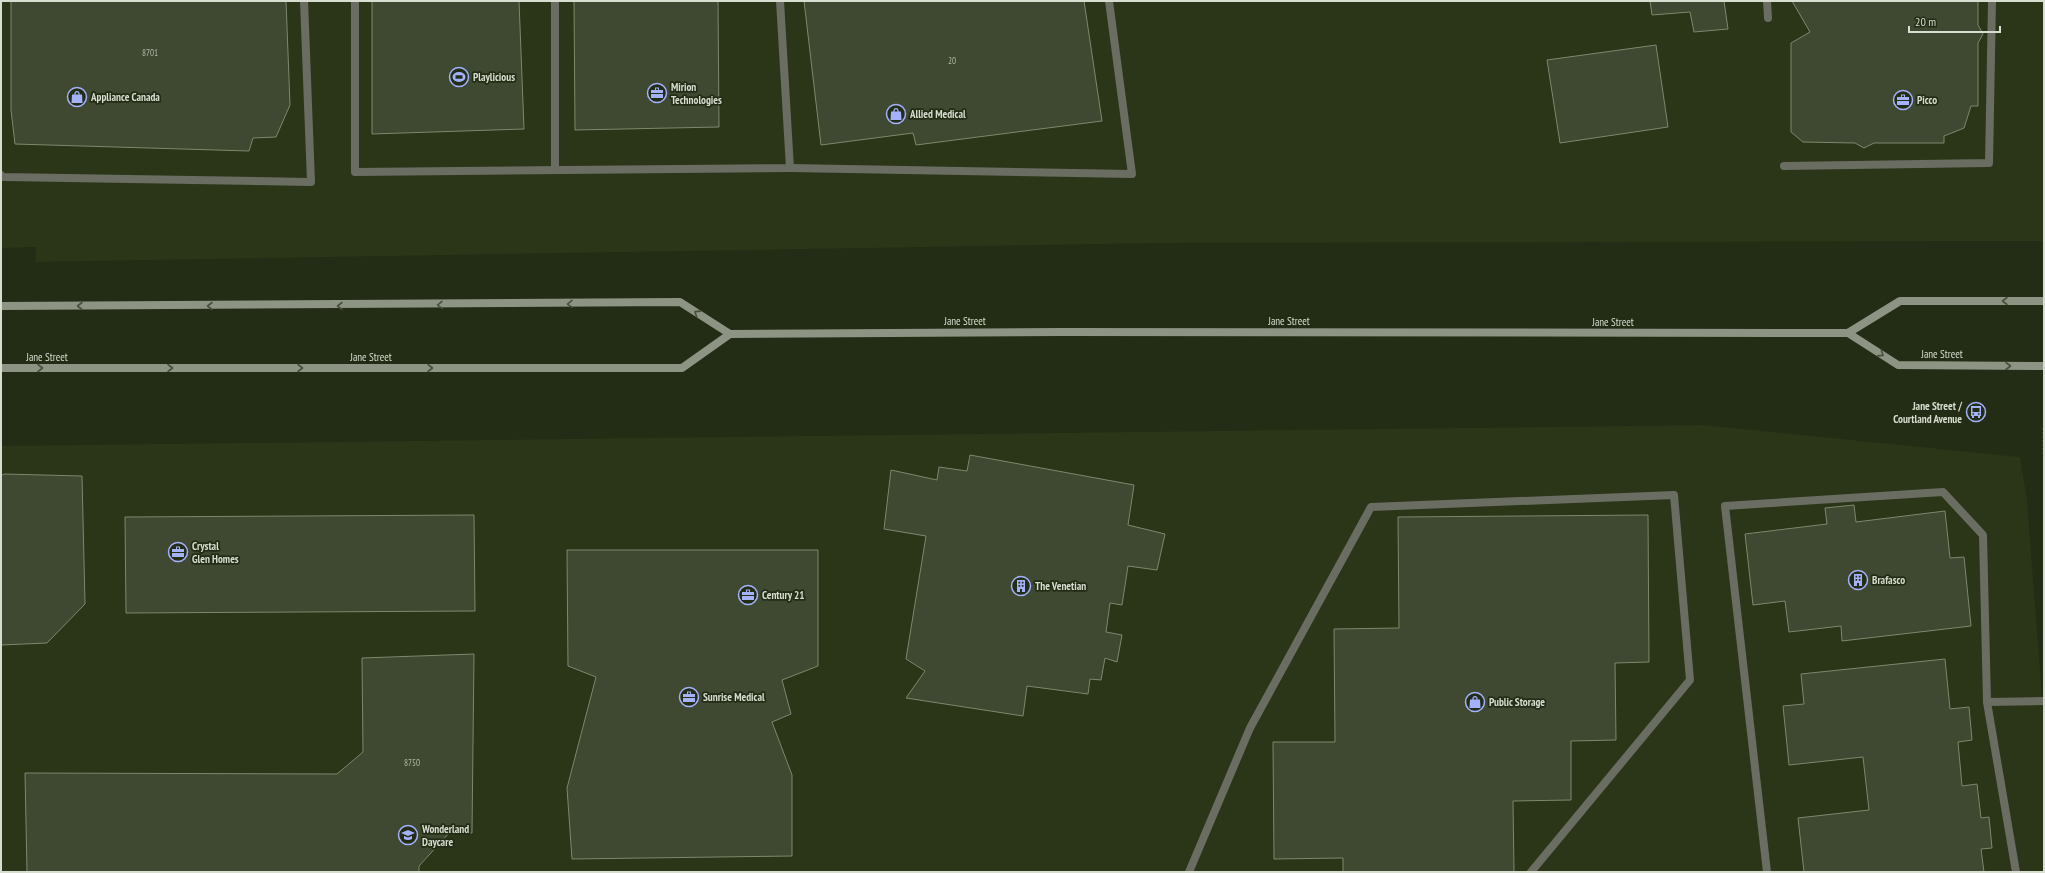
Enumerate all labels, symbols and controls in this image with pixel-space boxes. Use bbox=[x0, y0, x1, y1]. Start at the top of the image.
scale bar bbox=[1909, 8, 2000, 34]
text: 20 m bbox=[1915, 14, 1936, 29]
house number: 8701 bbox=[142, 47, 158, 58]
house number: 20 bbox=[948, 55, 956, 66]
sports icon: Playlicious bbox=[448, 66, 470, 88]
place label: Playlicious bbox=[473, 70, 515, 84]
place label: Mirion Technologies bbox=[671, 80, 722, 107]
office icon: Mirion Technologies bbox=[646, 82, 668, 104]
shop icon: Appliance Canada bbox=[66, 86, 88, 108]
office icon: Picco bbox=[1892, 89, 1914, 111]
place label: Appliance Canada bbox=[90, 90, 160, 104]
place label: Picco bbox=[1917, 93, 1937, 107]
shop icon: Allied Medical bbox=[885, 103, 907, 125]
place label: Allied Medical bbox=[909, 107, 966, 121]
one-way arrow bbox=[2002, 297, 2008, 305]
one-way arrow bbox=[567, 299, 573, 308]
one-way arrow bbox=[437, 301, 443, 309]
one-way arrow bbox=[77, 302, 83, 310]
one-way arrow bbox=[207, 302, 213, 310]
one-way arrow bbox=[337, 302, 343, 310]
one-way arrow bbox=[694, 310, 701, 318]
street label: Jane Street bbox=[943, 314, 986, 328]
street label: Jane Street bbox=[1267, 314, 1310, 328]
street label: Jane Street bbox=[1591, 315, 1634, 329]
street label: Jane Street bbox=[1920, 347, 1963, 361]
one-way arrow bbox=[1877, 349, 1884, 357]
street label: Jane Street bbox=[25, 350, 68, 364]
street label: Jane Street bbox=[349, 350, 392, 364]
one-way arrow bbox=[2005, 362, 2011, 370]
one-way arrow bbox=[37, 364, 43, 372]
one-way arrow bbox=[167, 364, 173, 372]
one-way arrow bbox=[297, 364, 303, 372]
one-way arrow bbox=[427, 364, 433, 372]
place label: Jane Street / Courtland Avenue bbox=[1893, 399, 1963, 426]
bus stop icon: Jane Street / Courtland Avenue bbox=[1965, 401, 1987, 423]
place label: Crystal Glen Homes bbox=[192, 539, 239, 566]
office icon: Crystal Glen Homes bbox=[167, 541, 189, 563]
building icon: Brafasco bbox=[1847, 569, 1869, 591]
place label: Brafasco bbox=[1872, 573, 1905, 587]
building icon: The Venetian bbox=[1010, 575, 1032, 597]
place label: The Venetian bbox=[1035, 579, 1086, 593]
office icon: Century 21 bbox=[737, 584, 759, 606]
place label: Century 21 bbox=[762, 588, 805, 602]
office icon: Sunrise Medical bbox=[678, 686, 700, 708]
place label: Sunrise Medical bbox=[703, 690, 765, 704]
shop icon: Public Storage bbox=[1464, 691, 1486, 713]
place label: Public Storage bbox=[1489, 695, 1545, 709]
house number: 8750 bbox=[404, 757, 420, 768]
place label: Wonderland Daycare bbox=[421, 822, 469, 849]
school or university icon: Wonderland Daycare bbox=[397, 824, 419, 846]

